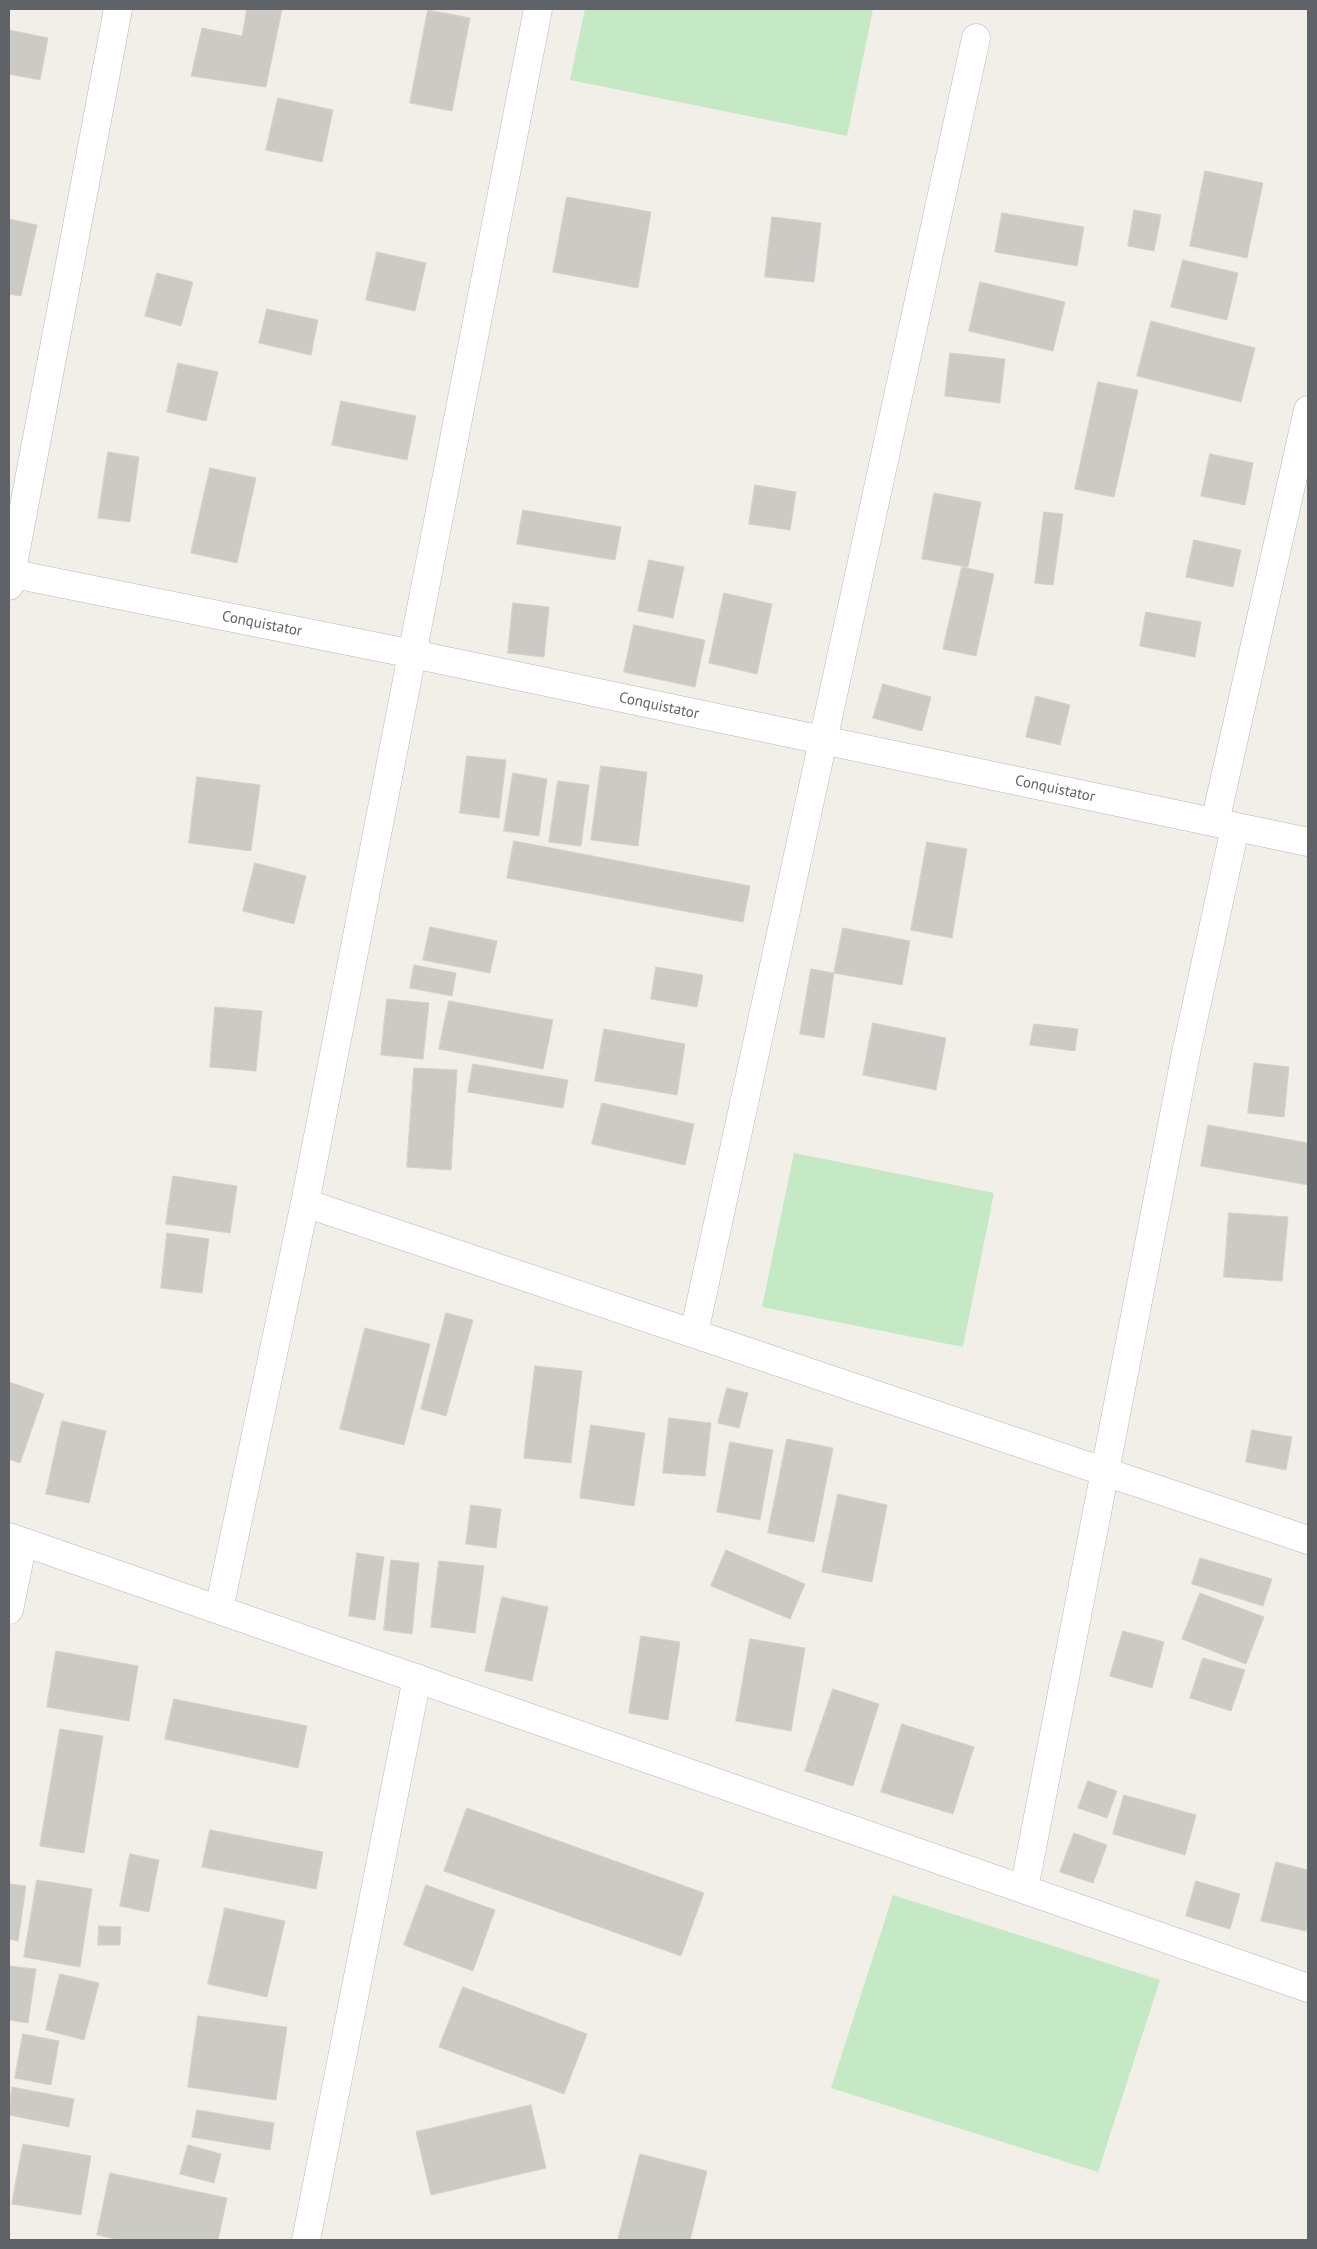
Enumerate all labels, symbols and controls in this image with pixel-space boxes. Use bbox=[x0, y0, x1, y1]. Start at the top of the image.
street label: Conquistator bbox=[220, 607, 304, 641]
street label: Conquistator bbox=[617, 689, 701, 723]
street label: Conquistator bbox=[1013, 772, 1097, 806]

